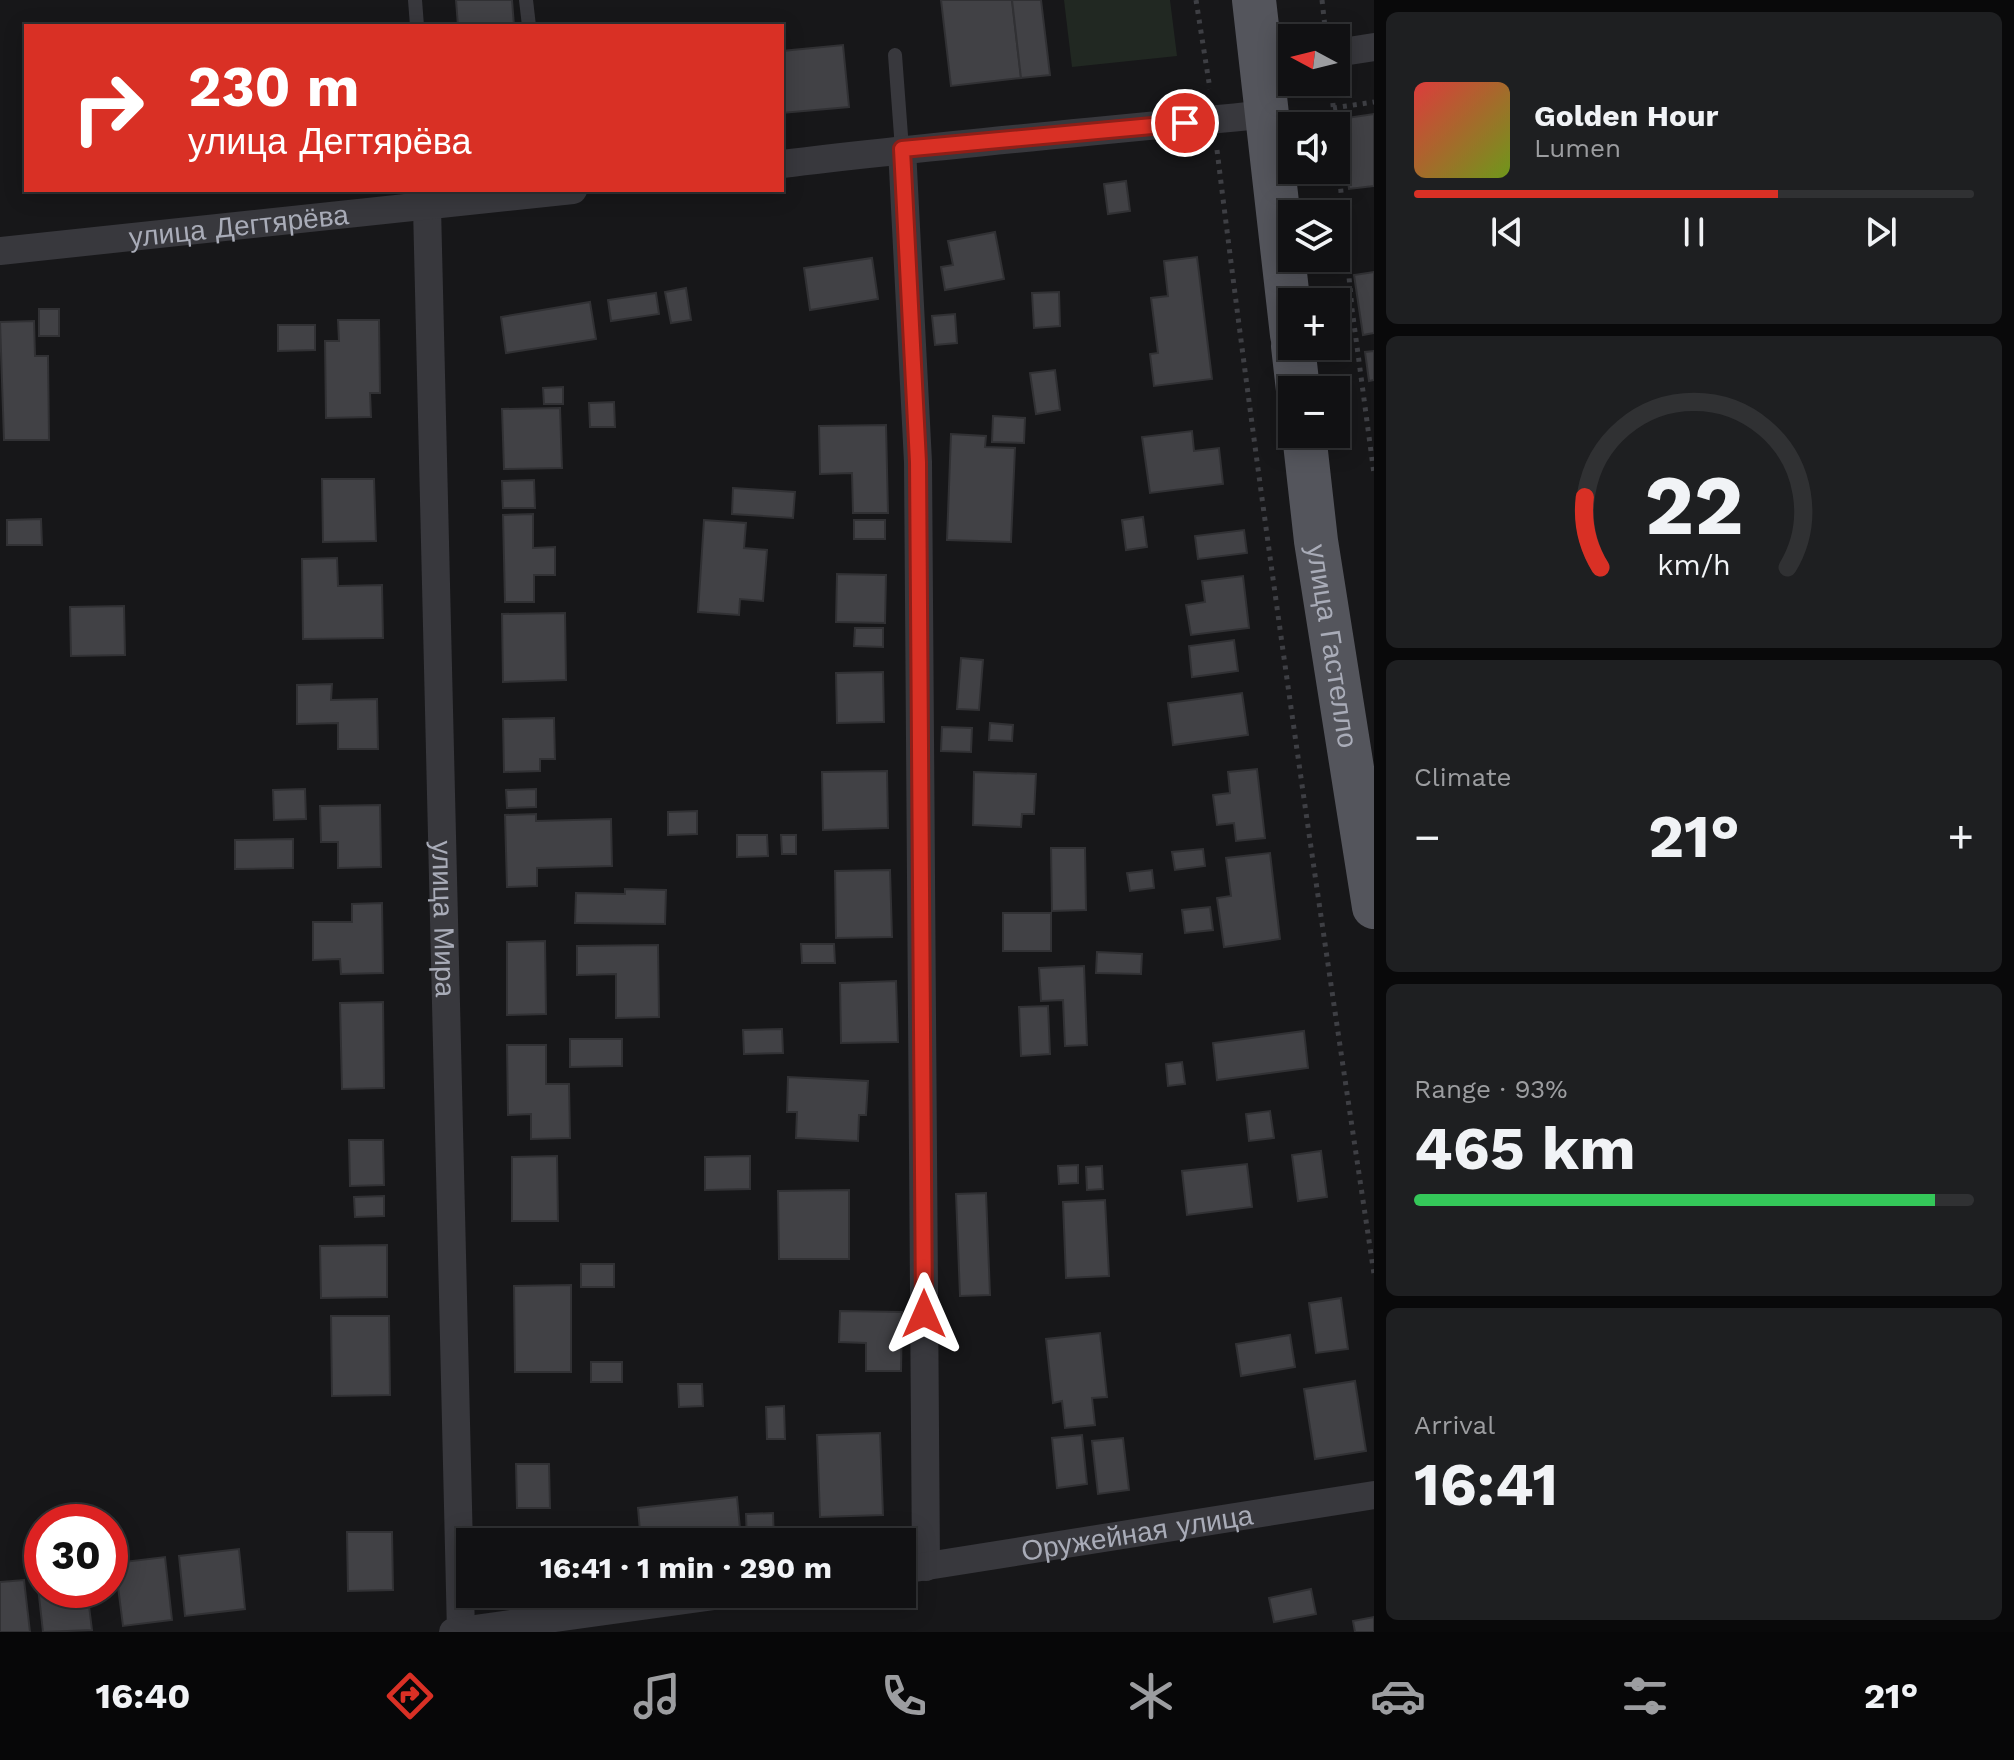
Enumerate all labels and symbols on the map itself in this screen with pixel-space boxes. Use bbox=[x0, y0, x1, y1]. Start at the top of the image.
north arrow bbox=[1278, 24, 1350, 96]
pin bbox=[1151, 89, 1219, 157]
street label: улица Дегтярёва bbox=[127, 197, 351, 254]
street label: улица Гастелло bbox=[1300, 542, 1365, 750]
street label: улица Мира bbox=[426, 840, 462, 998]
position arrow bbox=[882, 1272, 966, 1356]
street label: Оружейная улица bbox=[1019, 1498, 1256, 1567]
speed limit sign: 30 bbox=[24, 1504, 128, 1608]

